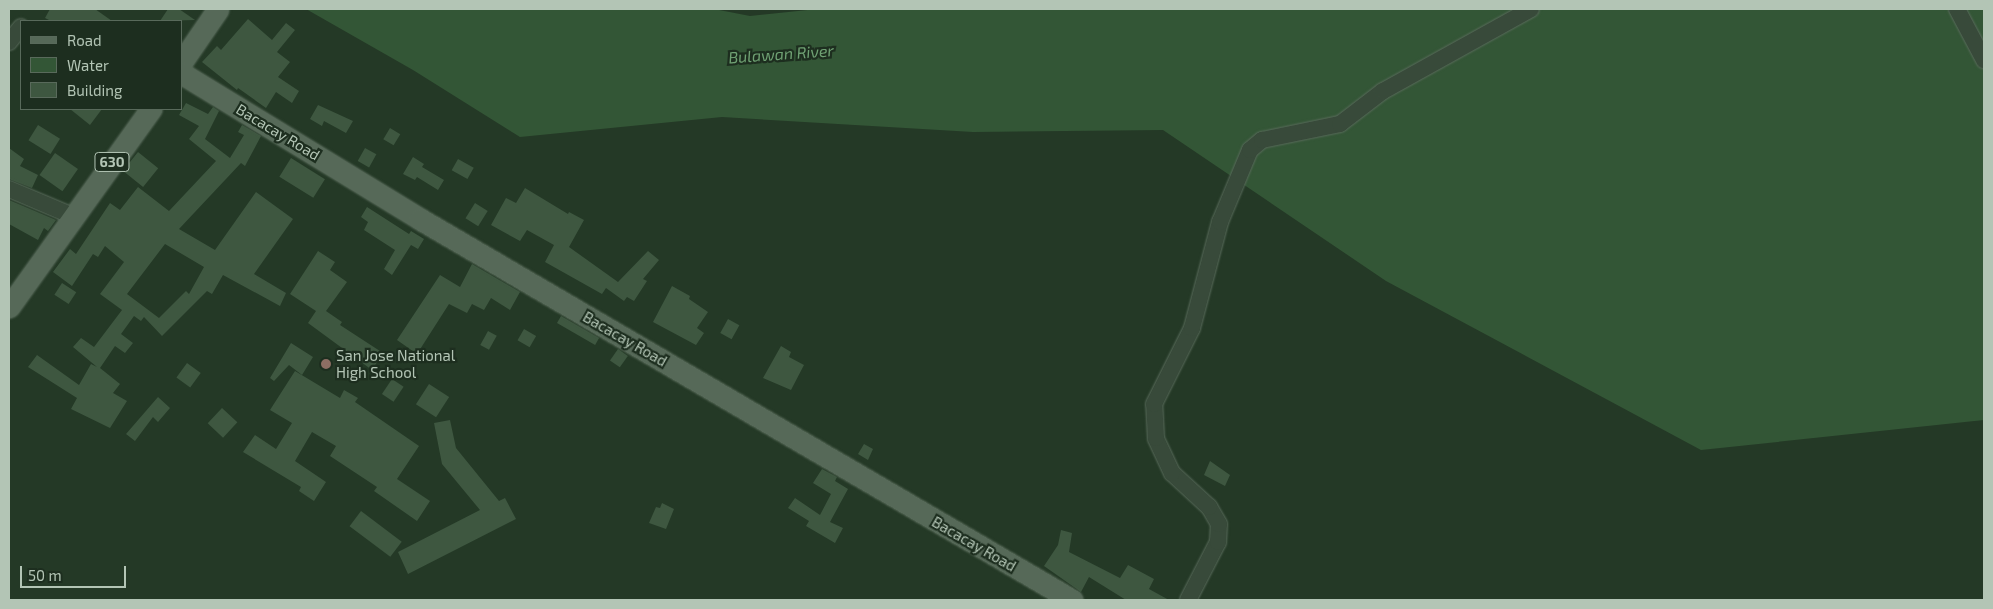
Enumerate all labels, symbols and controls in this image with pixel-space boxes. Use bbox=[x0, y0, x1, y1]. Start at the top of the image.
legend bbox=[20, 20, 182, 110]
text: Road bbox=[67, 31, 102, 49]
water label: Bulawan River bbox=[728, 41, 834, 67]
text: Water bbox=[67, 56, 109, 74]
text: Building bbox=[67, 81, 122, 99]
street label: Bacacay Road bbox=[233, 100, 323, 164]
road number: 630 bbox=[93, 150, 131, 173]
street label: Bacacay Road bbox=[580, 308, 670, 370]
place label: San Jose National High School bbox=[336, 346, 456, 381]
marker: San Jose National High School bbox=[320, 358, 332, 370]
street label: Bacacay Road bbox=[929, 513, 1019, 575]
scale bar bbox=[22, 556, 129, 588]
text: 50 m bbox=[28, 566, 62, 584]

